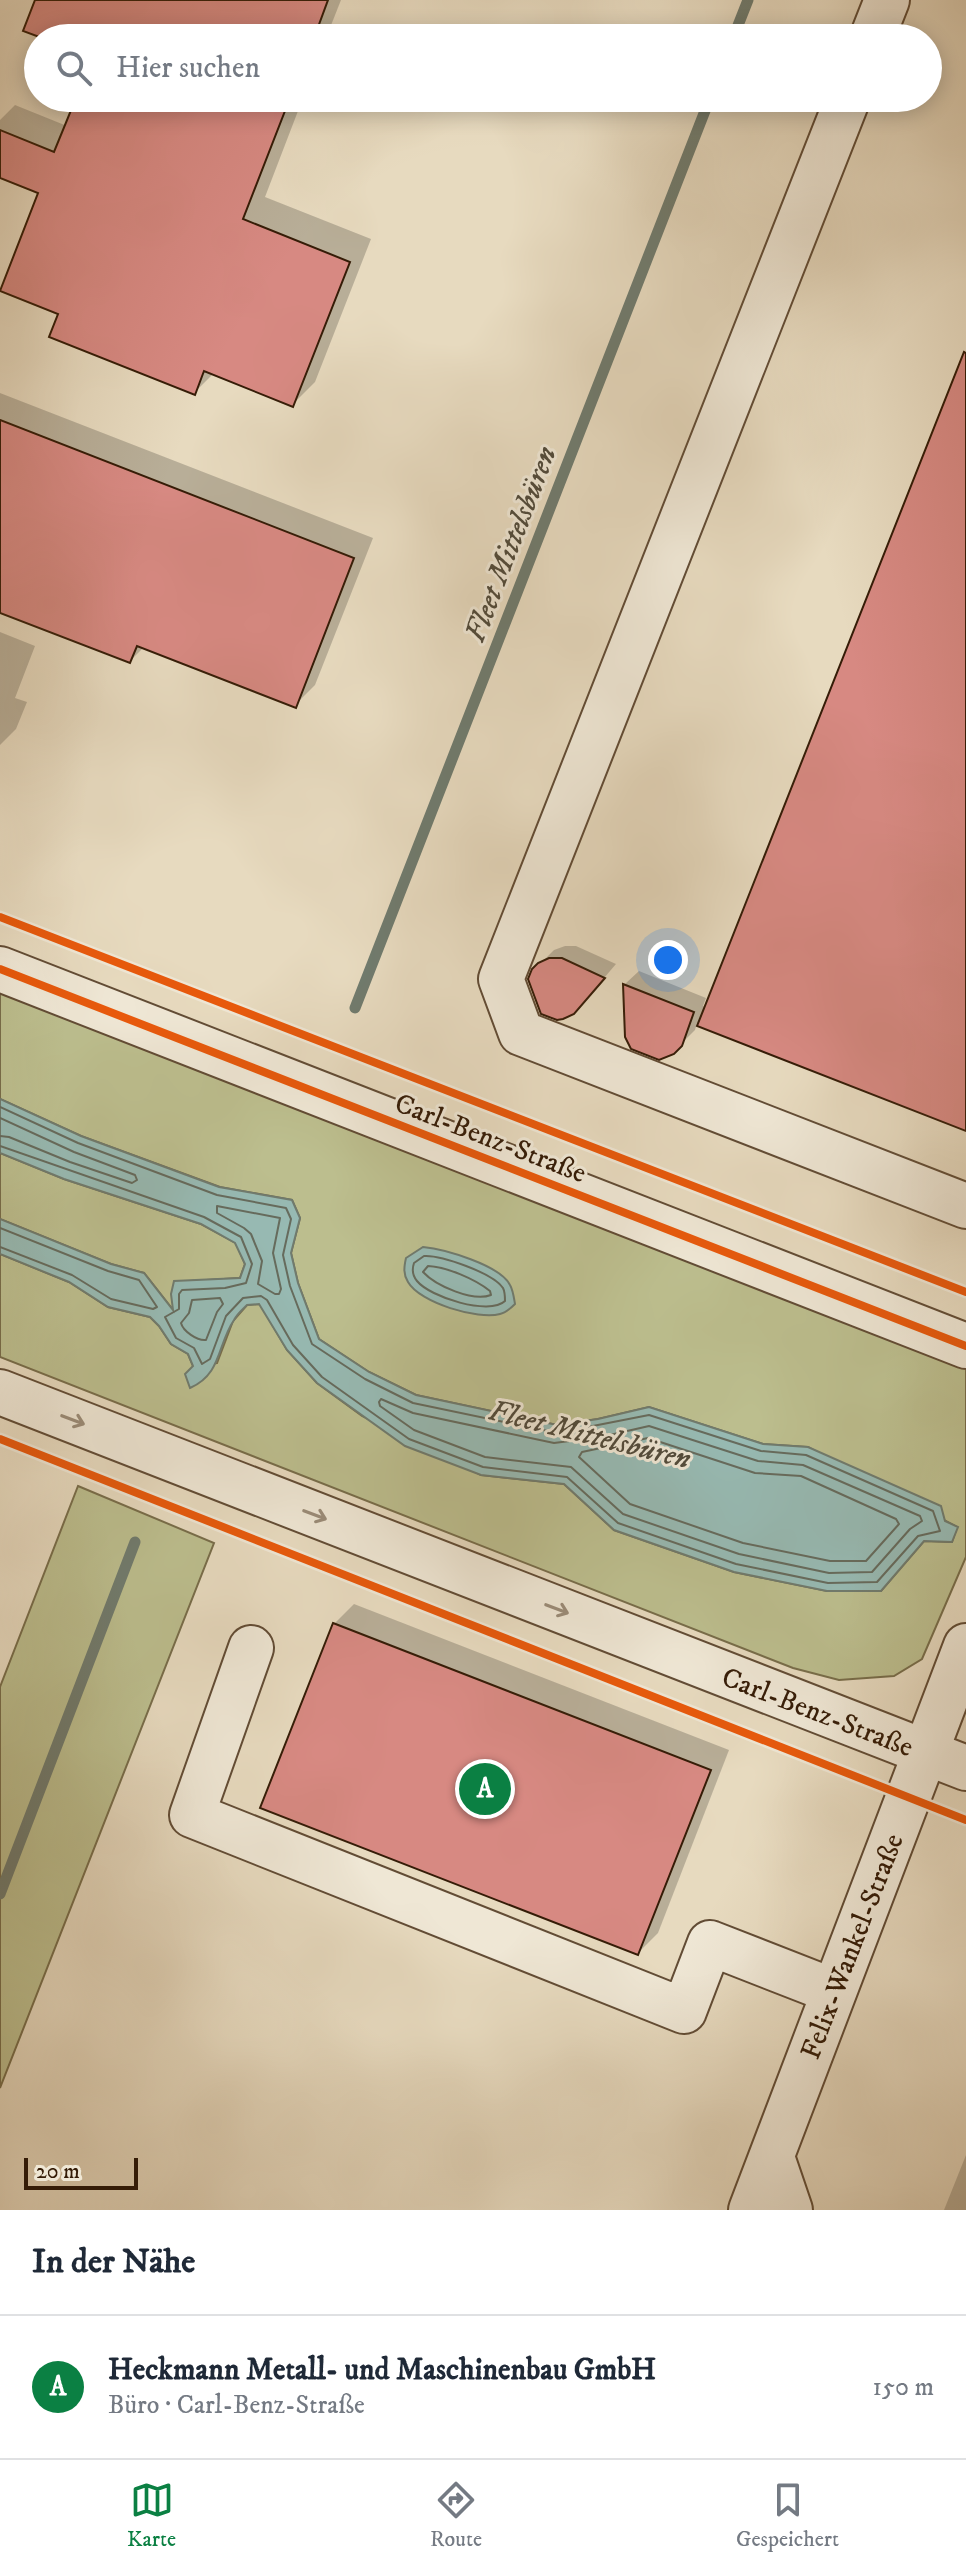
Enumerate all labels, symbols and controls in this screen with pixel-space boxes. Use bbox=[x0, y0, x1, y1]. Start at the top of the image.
search box bbox=[24, 24, 942, 112]
icon: search bbox=[52, 46, 96, 90]
text: Hier suchen bbox=[116, 50, 260, 87]
water label: Fleet Mittelsbüren bbox=[457, 441, 566, 648]
your location bbox=[648, 940, 688, 980]
street label: Carl-Benz-Straße bbox=[390, 1086, 591, 1191]
water label: Fleet Mittelsbüren bbox=[485, 1393, 694, 1478]
one-way arrow bbox=[60, 1414, 85, 1428]
one-way arrow bbox=[302, 1509, 327, 1523]
one-way arrow bbox=[544, 1603, 569, 1618]
street label: Carl-Benz-Straße bbox=[717, 1660, 918, 1765]
pin: A bbox=[459, 1759, 511, 1819]
street label: Felix-Wankel-Straße bbox=[793, 1829, 912, 2064]
scale bar bbox=[24, 2154, 138, 2190]
text: 20 m bbox=[36, 2158, 80, 2185]
text: In der Nähe bbox=[32, 2241, 195, 2283]
text: Heckmann Metall- und Maschinenbau GmbH bbox=[108, 2352, 656, 2389]
text: A bbox=[50, 2371, 66, 2404]
text: 150 m bbox=[873, 2371, 934, 2404]
text: Büro · Carl-Benz-Straße bbox=[108, 2389, 365, 2422]
tab: Karte bbox=[127, 2478, 176, 2553]
tab: Route bbox=[430, 2478, 482, 2553]
tab: Gespeichert bbox=[736, 2478, 839, 2553]

